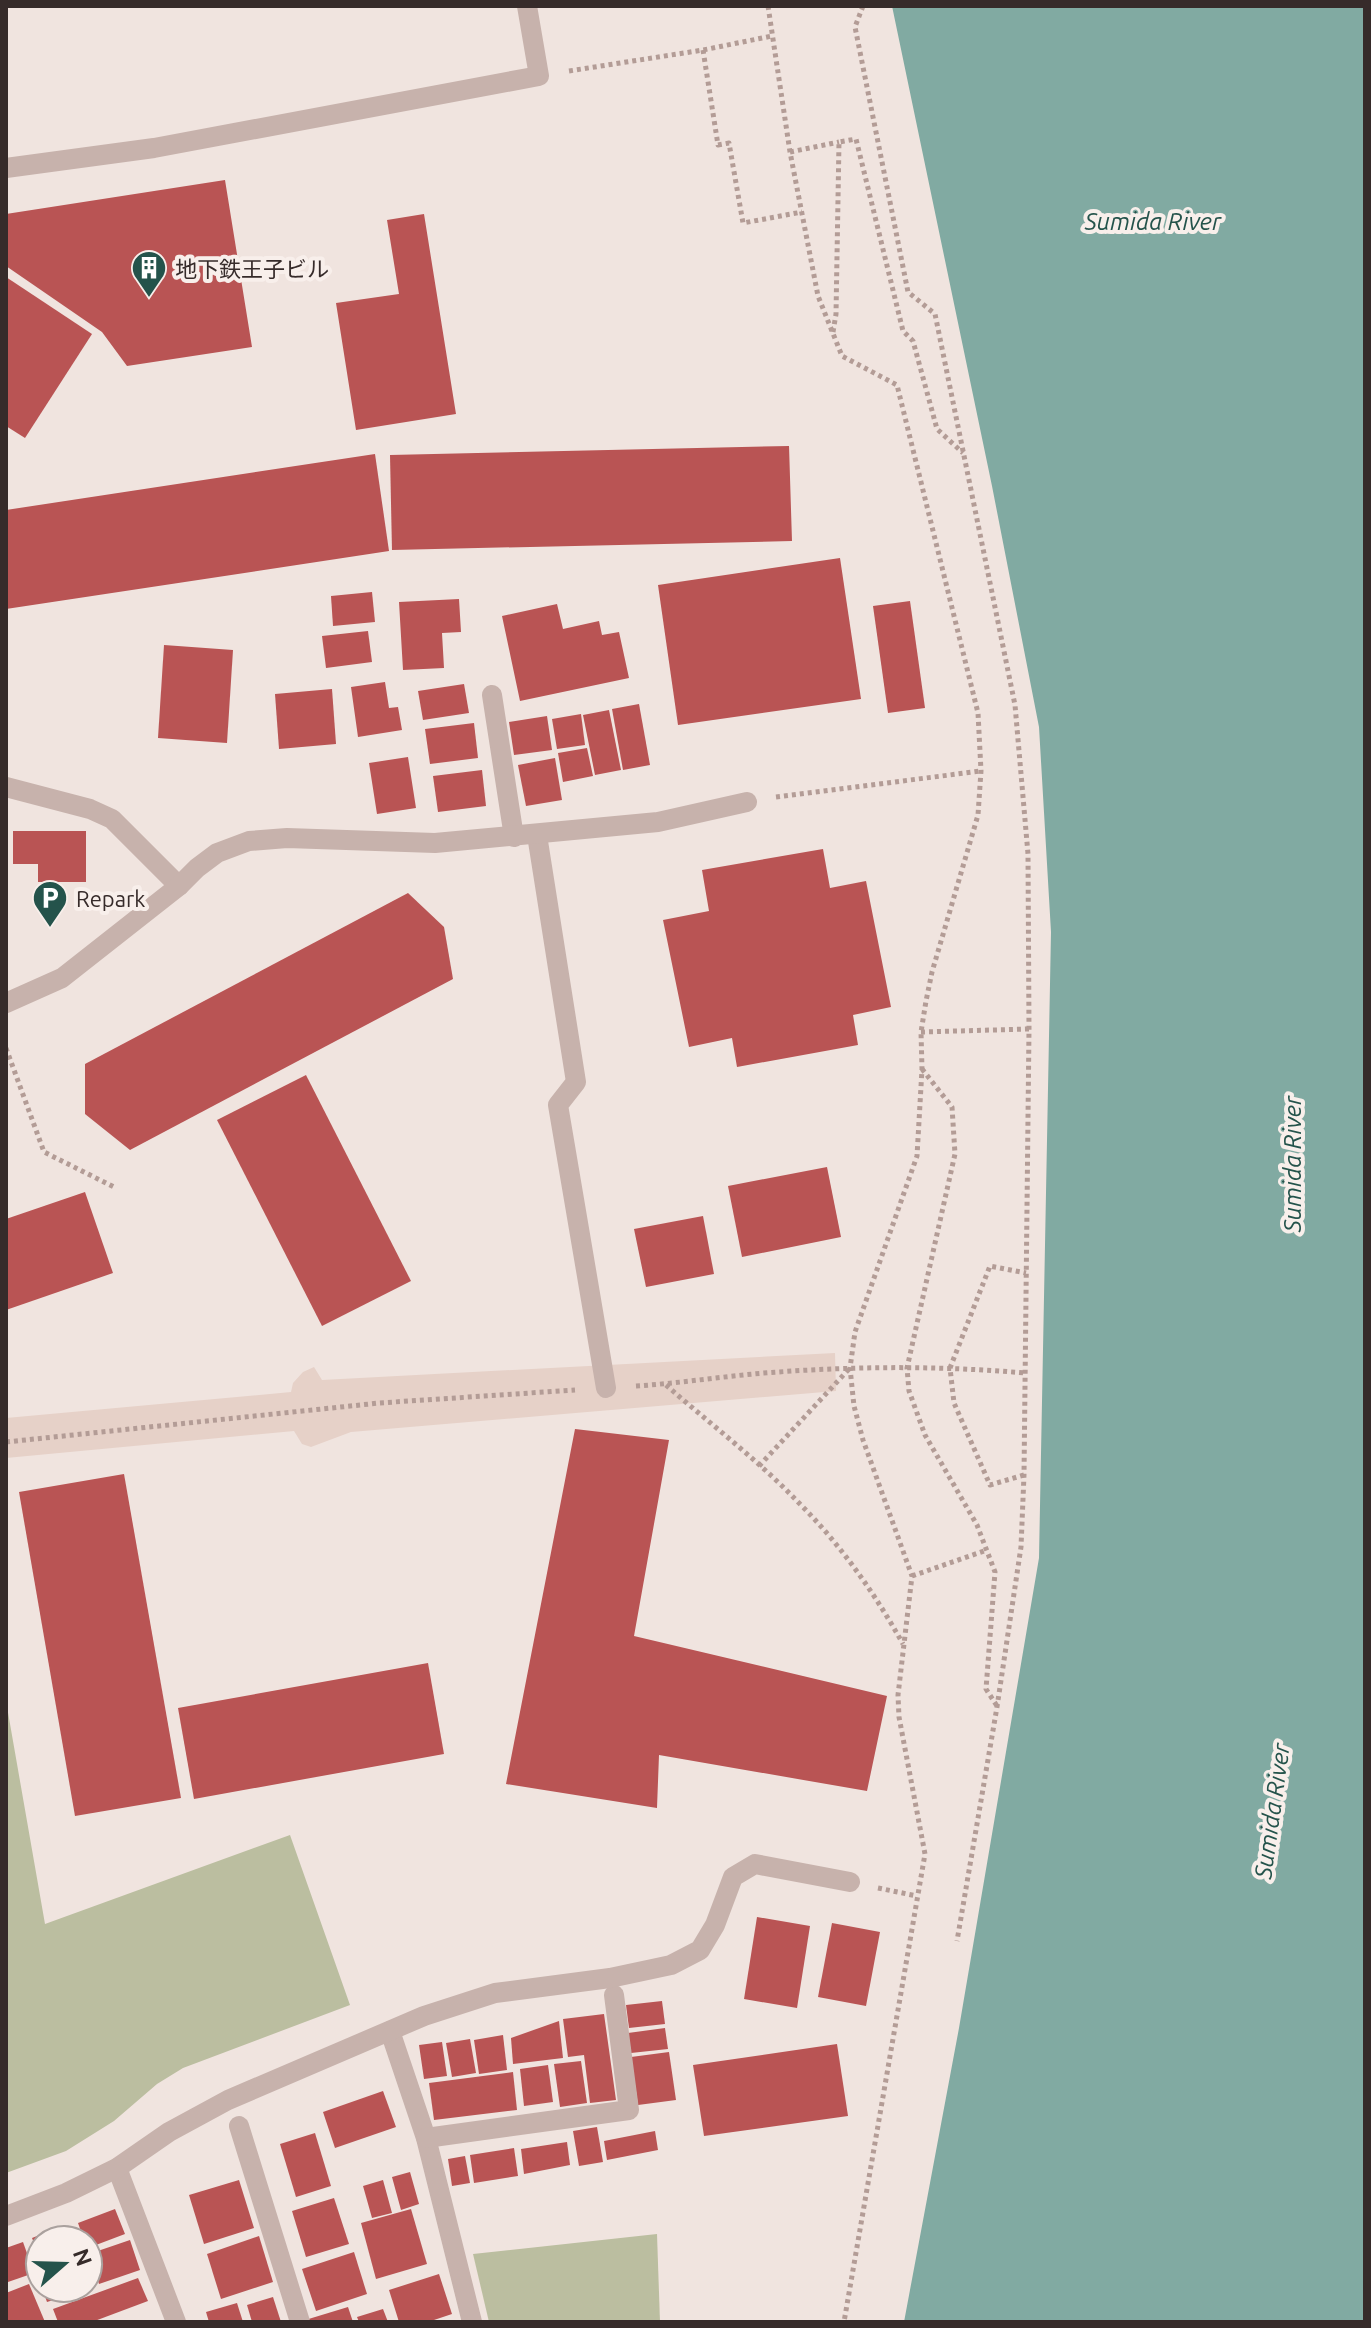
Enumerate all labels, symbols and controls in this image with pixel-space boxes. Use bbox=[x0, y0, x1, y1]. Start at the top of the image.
water label: Sumida River bbox=[1084, 208, 1222, 235]
building icon: 地下鉄王子ビル bbox=[130, 249, 168, 299]
place label: 地下鉄王子ビル bbox=[175, 256, 329, 281]
parking icon: Repark bbox=[31, 879, 69, 929]
place label: Repark bbox=[76, 886, 145, 911]
water label: Sumida River bbox=[1279, 1095, 1306, 1233]
water label: Sumida River bbox=[1249, 1741, 1295, 1881]
north arrow bbox=[24, 2224, 104, 2304]
text: N bbox=[69, 2245, 98, 2269]

